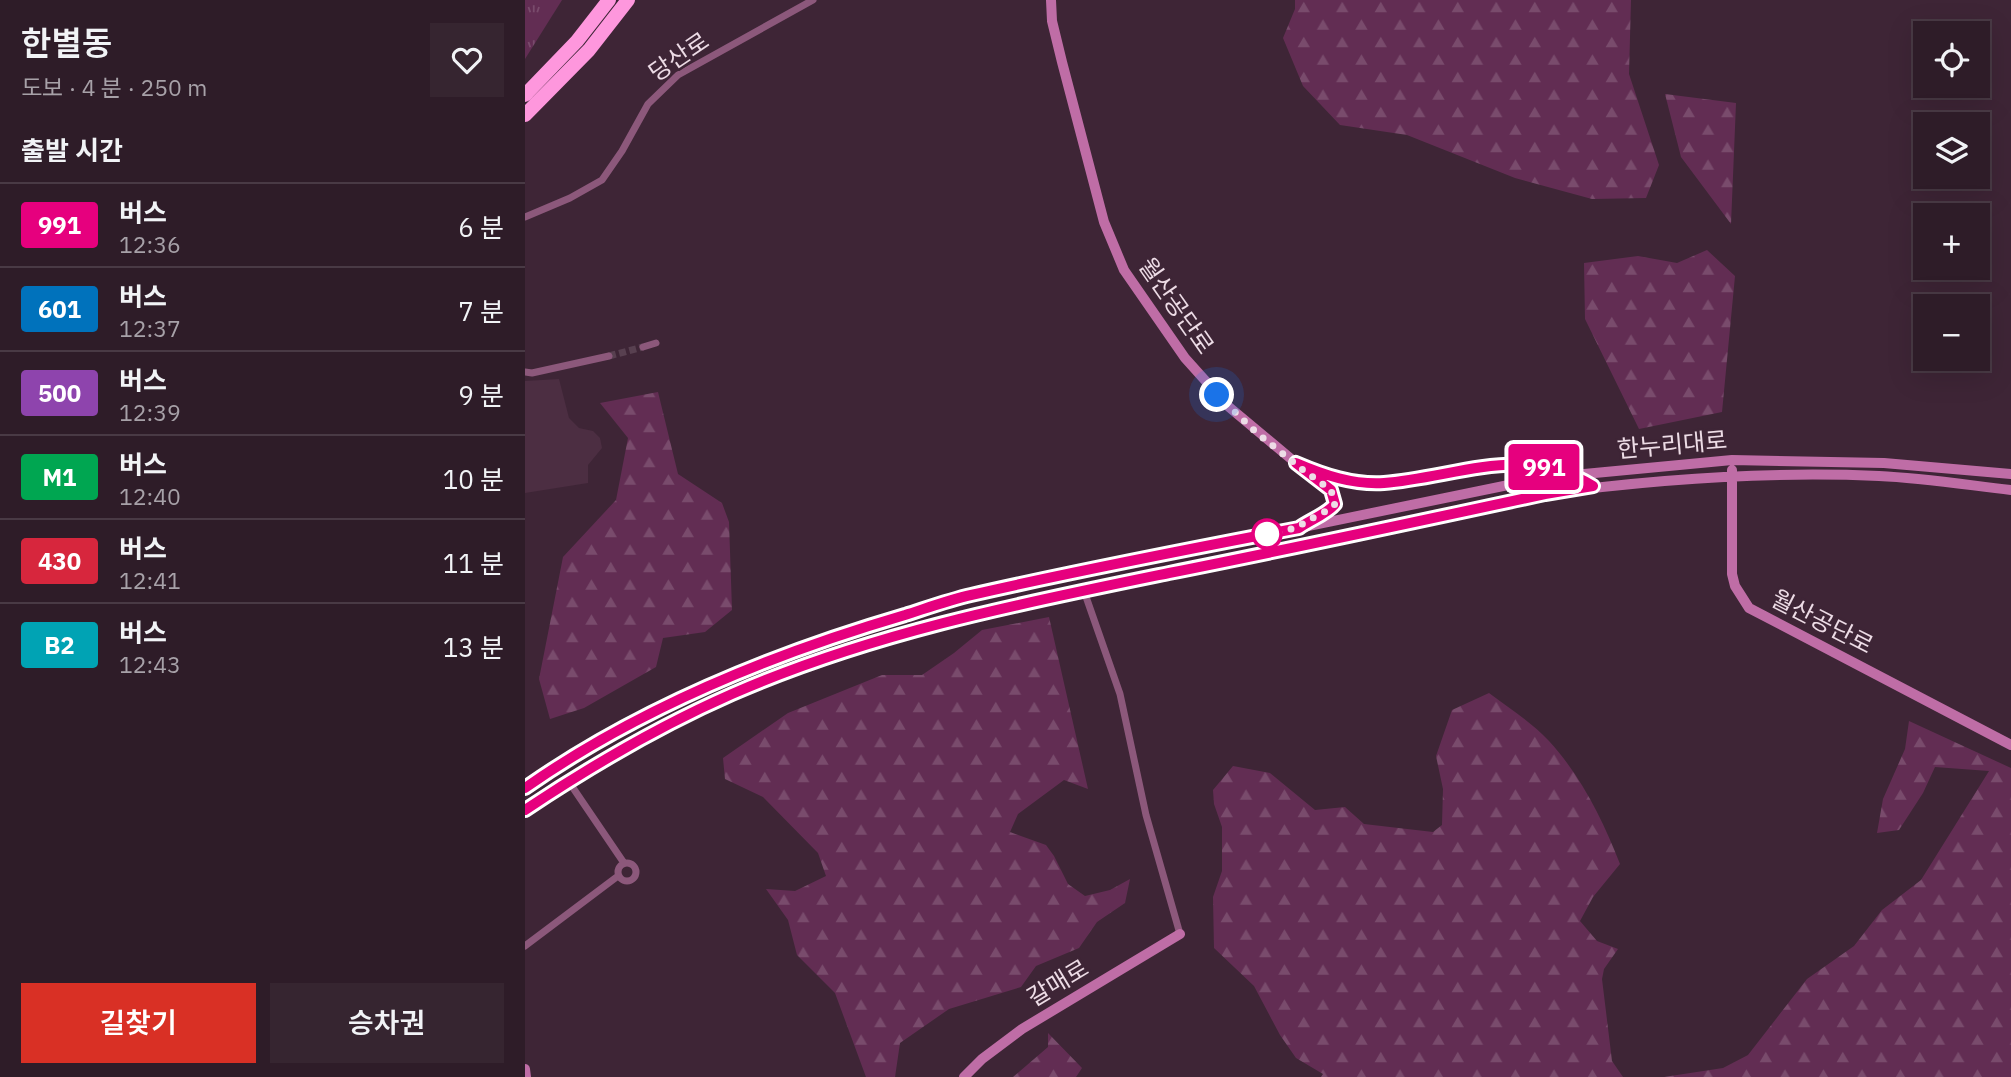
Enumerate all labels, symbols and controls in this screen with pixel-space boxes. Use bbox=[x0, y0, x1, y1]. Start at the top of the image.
text: 한별동 bbox=[21, 21, 112, 64]
map controls bbox=[1913, 21, 1990, 371]
button: locate bbox=[1913, 21, 1990, 98]
button: heart bbox=[430, 23, 504, 97]
street label: 당산로 bbox=[642, 24, 715, 88]
text: 도보 · 4 분 · 250 m bbox=[21, 72, 207, 102]
button: layers bbox=[1913, 112, 1990, 189]
text: 출발 시간 bbox=[21, 133, 123, 167]
text: 버스 bbox=[119, 195, 167, 229]
button: + bbox=[1913, 203, 1990, 280]
text: 991 bbox=[38, 209, 81, 241]
text: 6 분 bbox=[458, 210, 504, 244]
text: 12:36 bbox=[119, 229, 181, 259]
street label: 월산공단로 bbox=[1132, 251, 1222, 360]
text: 버스 bbox=[119, 279, 167, 313]
text: 601 bbox=[38, 293, 81, 325]
text: 7 분 bbox=[458, 294, 504, 328]
button: − bbox=[1913, 294, 1990, 371]
text: 12:37 bbox=[119, 313, 181, 343]
text: 버스 bbox=[119, 363, 167, 397]
text: 500 bbox=[38, 377, 81, 409]
your location bbox=[1199, 377, 1234, 412]
text: 9 분 bbox=[458, 378, 504, 412]
text: 12:39 bbox=[119, 397, 181, 427]
street label: 한누리대로 bbox=[1616, 423, 1728, 465]
line badge: 991 bbox=[1504, 444, 1584, 490]
text: 버스 bbox=[119, 447, 167, 481]
text: 991 bbox=[1522, 451, 1566, 483]
text: M1 bbox=[42, 461, 77, 493]
text: 10 분 bbox=[443, 462, 504, 496]
text: 12:40 bbox=[119, 481, 181, 511]
unlabelled marker bbox=[1252, 519, 1282, 549]
text: 버스 bbox=[119, 531, 167, 565]
text: 430 bbox=[38, 545, 81, 577]
text: 11 분 bbox=[443, 546, 504, 580]
text: 12:41 bbox=[119, 565, 181, 595]
street label: 월산공단로 bbox=[1766, 582, 1879, 660]
text: 버스 bbox=[119, 615, 167, 649]
text: B2 bbox=[44, 629, 75, 661]
text: 13 분 bbox=[443, 630, 504, 664]
text: 12:43 bbox=[119, 649, 181, 679]
street label: 갈매로 bbox=[1021, 951, 1094, 1013]
button: 길찾기 bbox=[21, 983, 256, 1063]
button: 승차권 bbox=[270, 983, 504, 1063]

